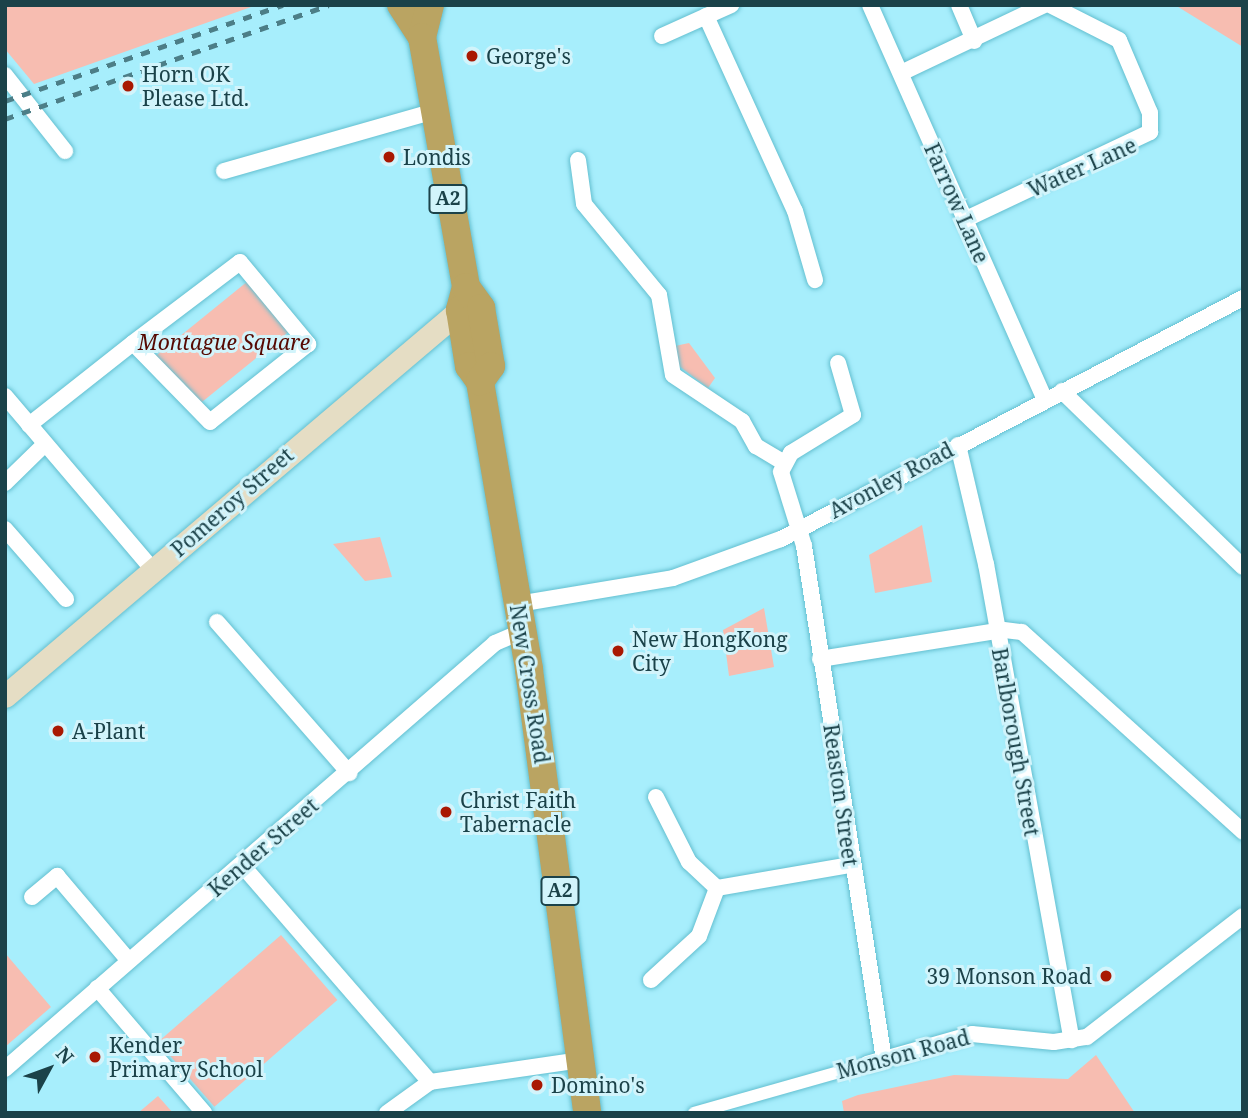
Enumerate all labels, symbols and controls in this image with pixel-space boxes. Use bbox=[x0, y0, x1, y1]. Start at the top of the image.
place label: George's bbox=[486, 43, 571, 69]
marker: George's bbox=[464, 48, 480, 64]
place label: Horn OK Please Ltd. bbox=[142, 61, 249, 111]
marker: Horn OK Please Ltd. bbox=[120, 78, 136, 94]
street label: Water Lane bbox=[1024, 132, 1140, 202]
street label: Farrow Lane bbox=[919, 139, 995, 267]
place label: Londis bbox=[403, 144, 471, 170]
marker: Londis bbox=[381, 149, 397, 165]
road number: A2 bbox=[427, 183, 469, 214]
park label: Montague Square bbox=[138, 329, 310, 355]
street label: Avonley Road bbox=[825, 437, 957, 523]
street label: Pomeroy Street bbox=[166, 442, 298, 562]
street label: New Cross Road bbox=[505, 603, 555, 765]
place label: New HongKong City bbox=[632, 626, 788, 676]
marker: New HongKong City bbox=[610, 643, 626, 659]
street label: Barlborough Street bbox=[987, 646, 1045, 838]
place label: A-Plant bbox=[72, 718, 145, 744]
street label: Reaston Street bbox=[819, 722, 863, 868]
marker: A-Plant bbox=[50, 723, 66, 739]
place label: Christ Faith Tabernacle bbox=[460, 787, 576, 837]
street label: Kender Street bbox=[203, 793, 323, 901]
marker: Christ Faith Tabernacle bbox=[438, 804, 454, 820]
road number: A2 bbox=[539, 876, 581, 906]
place label: 39 Monson Road bbox=[926, 963, 1092, 989]
marker: 39 Monson Road bbox=[1098, 968, 1114, 984]
street label: Monson Road bbox=[834, 1024, 972, 1084]
place label: Kender Primary School bbox=[109, 1032, 263, 1082]
north arrow bbox=[14, 1034, 84, 1104]
text: N bbox=[50, 1041, 80, 1069]
marker: Kender Primary School bbox=[87, 1049, 103, 1065]
place label: Domino's bbox=[551, 1072, 645, 1098]
marker: Domino's bbox=[529, 1077, 545, 1093]

